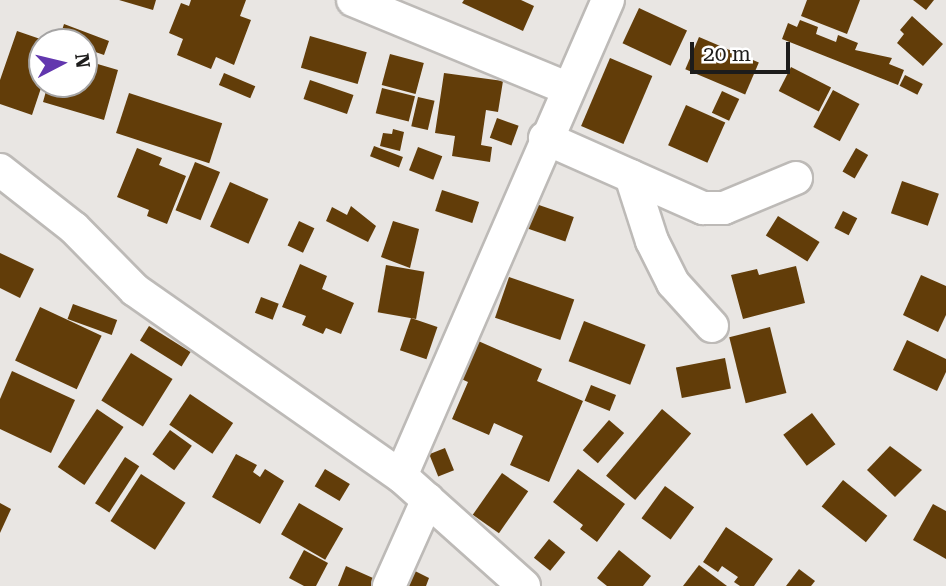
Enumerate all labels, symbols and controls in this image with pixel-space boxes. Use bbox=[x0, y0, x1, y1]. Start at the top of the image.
north arrow bbox=[28, 28, 98, 98]
scale bar bbox=[694, 28, 794, 72]
text: 20 m bbox=[703, 42, 751, 66]
text: N bbox=[70, 52, 95, 69]

